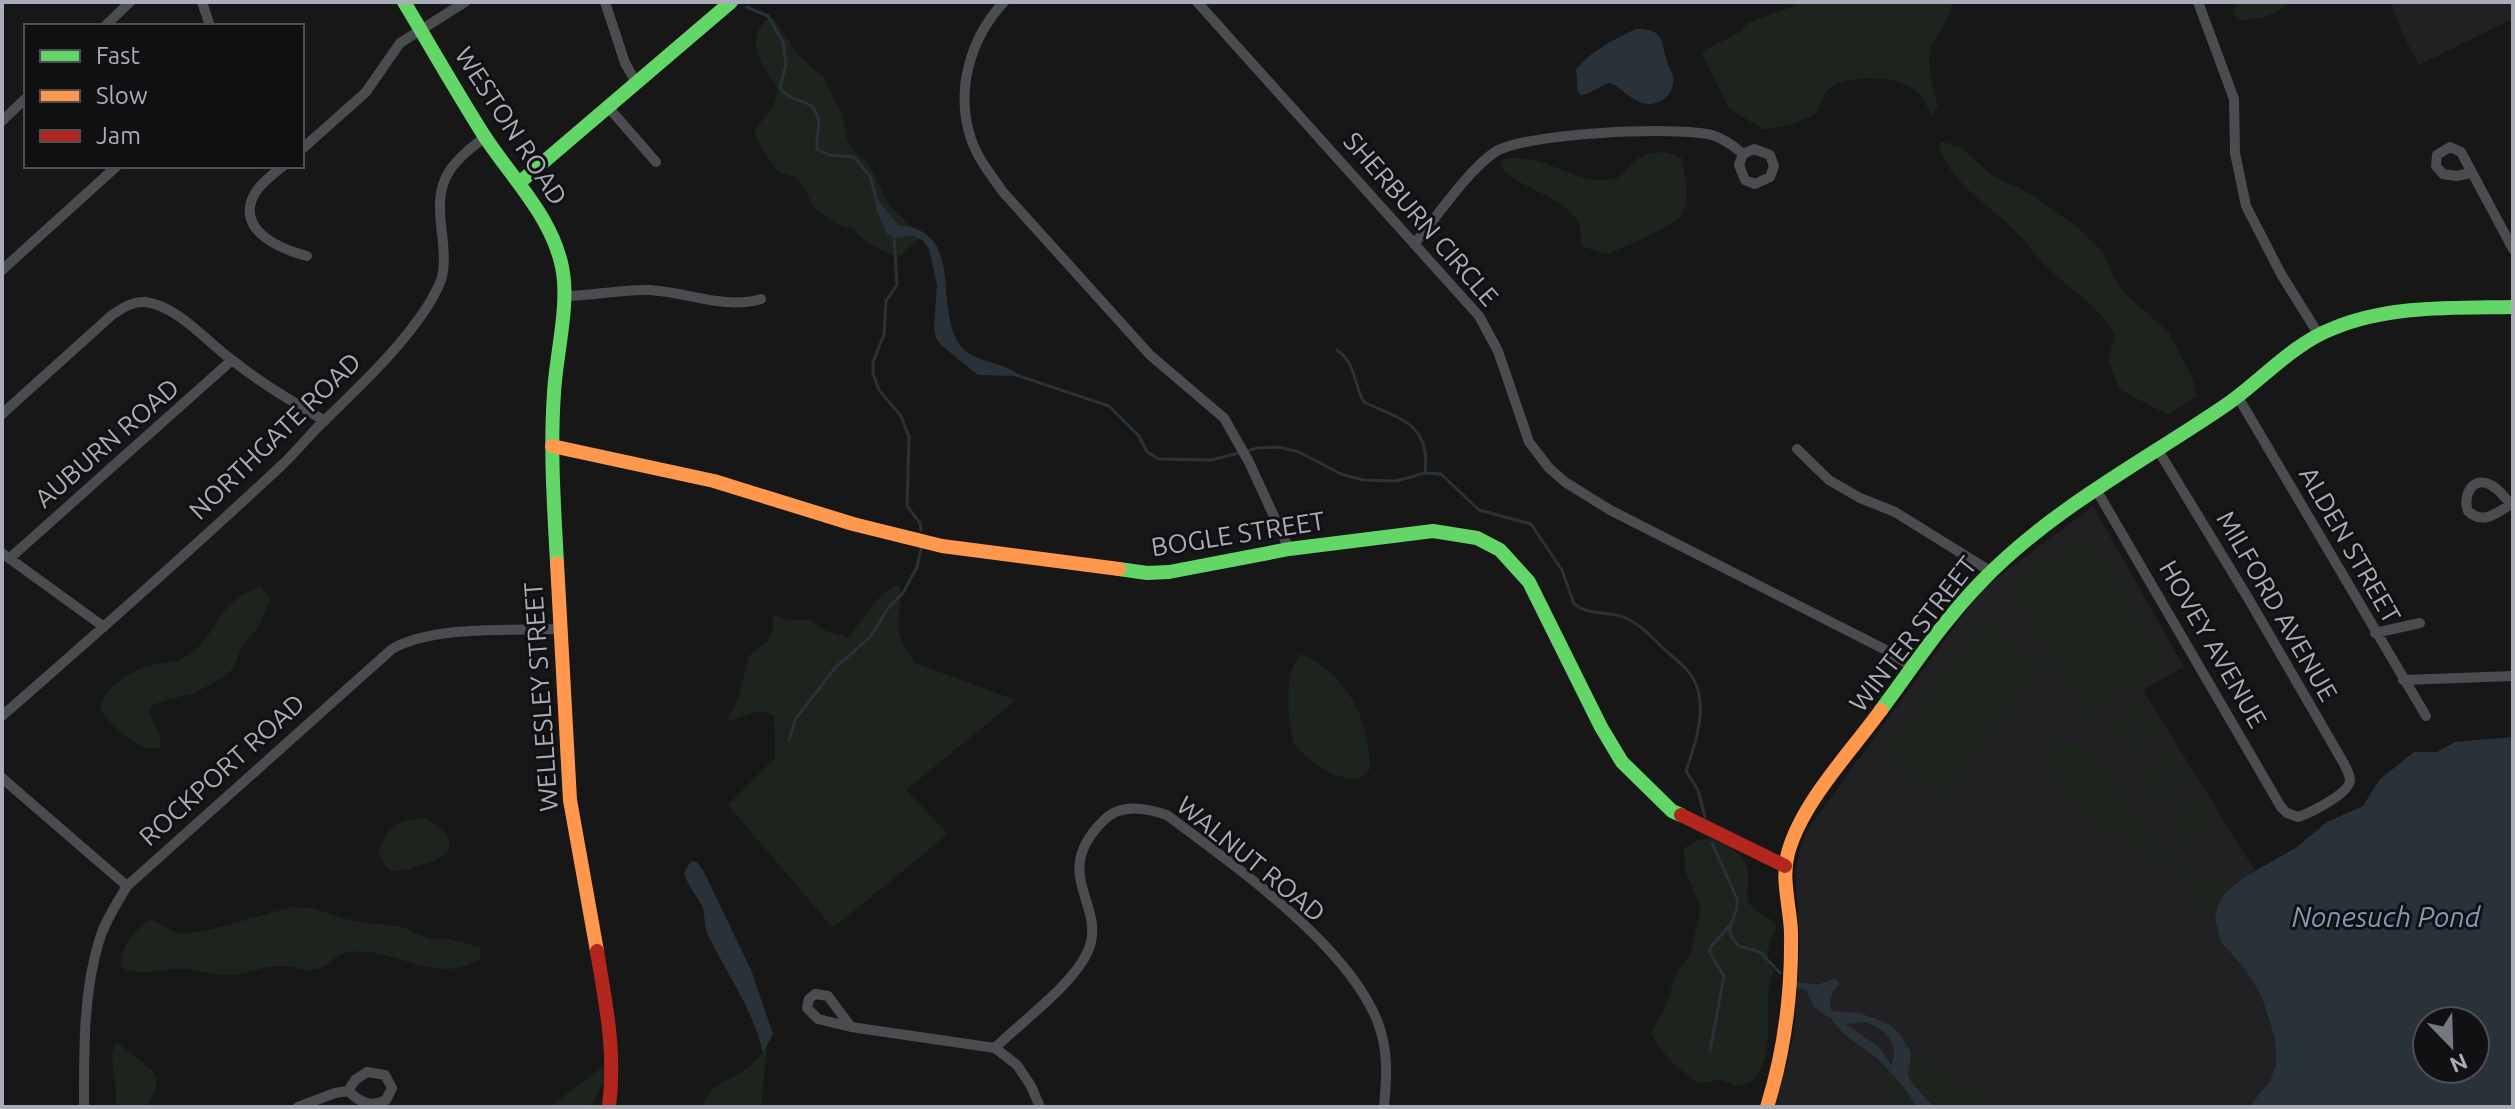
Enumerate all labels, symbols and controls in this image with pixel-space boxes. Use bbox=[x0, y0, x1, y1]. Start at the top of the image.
legend bbox=[24, 24, 304, 168]
street label: WESTON ROAD bbox=[450, 41, 573, 210]
text: Fast bbox=[96, 42, 140, 69]
text: Slow bbox=[96, 82, 148, 109]
text: Jam bbox=[96, 122, 141, 149]
street label: SHERBURN CIRCLE bbox=[1338, 126, 1504, 311]
street label: NORTHGATE ROAD bbox=[183, 347, 366, 525]
street label: AUBURN ROAD bbox=[29, 372, 184, 513]
street label: ALDEN STREET bbox=[2294, 462, 2407, 628]
street label: BOGLE STREET bbox=[1149, 505, 1327, 562]
street label: MILFORD AVENUE bbox=[2211, 506, 2344, 706]
street label: WINTER STREET bbox=[1843, 551, 1982, 717]
street label: HOVEY AVENUE bbox=[2154, 555, 2273, 732]
street label: WELLESLEY STREET bbox=[518, 581, 563, 813]
street label: ROCKPORT ROAD bbox=[133, 688, 310, 851]
street label: WALNUT ROAD bbox=[1171, 790, 1331, 927]
water label: Nonesuch Pond bbox=[2292, 901, 2482, 932]
north arrow bbox=[2411, 1005, 2491, 1085]
text: N bbox=[2447, 1049, 2471, 1079]

